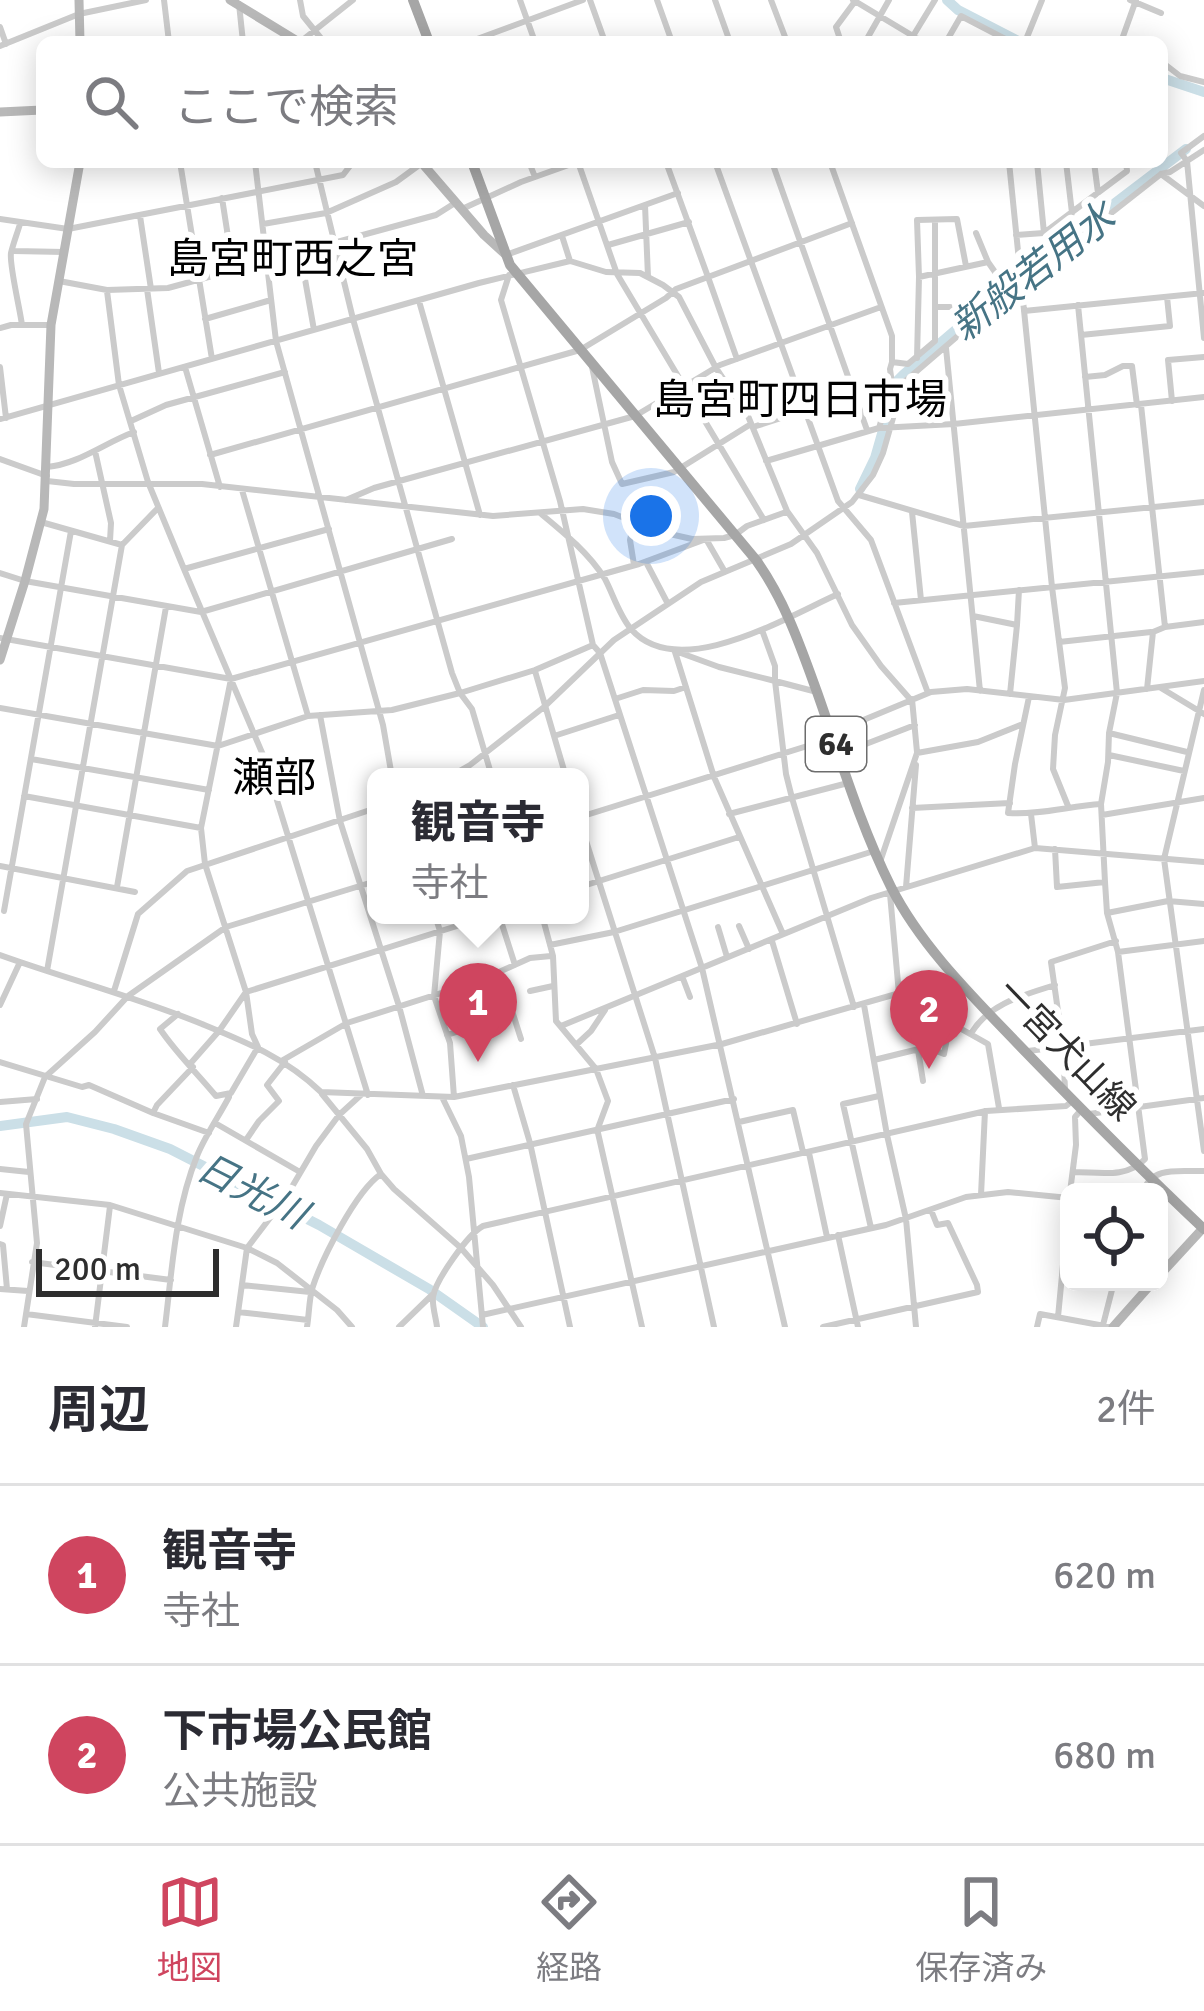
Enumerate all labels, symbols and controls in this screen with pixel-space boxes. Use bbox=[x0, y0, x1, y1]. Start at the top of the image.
search box bbox=[36, 36, 1168, 168]
icon: search bbox=[78, 69, 144, 135]
text: ここで検索 bbox=[174, 80, 399, 135]
water label: 新般若用水 bbox=[941, 191, 1128, 351]
district label: 島宮町西之宮 bbox=[167, 234, 419, 285]
district label: 島宮町四日市場 bbox=[653, 375, 947, 426]
your location bbox=[621, 486, 681, 546]
road number: 64 bbox=[806, 717, 866, 771]
district label: 瀬部 bbox=[232, 753, 316, 804]
popup bbox=[367, 768, 589, 924]
text: 観音寺 bbox=[410, 796, 546, 851]
text: 寺社 bbox=[410, 859, 489, 907]
pin: 1 bbox=[439, 963, 517, 1062]
pin: 2 bbox=[890, 970, 968, 1069]
street label: 一宮犬山線 bbox=[987, 970, 1145, 1130]
water label: 日光川 bbox=[189, 1143, 319, 1241]
map controls bbox=[1060, 1183, 1168, 1291]
button: locate bbox=[1060, 1183, 1168, 1291]
scale bar bbox=[36, 1243, 219, 1296]
text: 200 m bbox=[54, 1249, 141, 1290]
text: 周辺 bbox=[48, 1379, 150, 1442]
text: 2件 bbox=[1096, 1385, 1156, 1433]
text: 観音寺 bbox=[162, 1524, 297, 1579]
text: 1 bbox=[76, 1551, 98, 1599]
text: 620 m bbox=[1053, 1551, 1156, 1599]
text: 寺社 bbox=[162, 1587, 240, 1635]
text: 下市場公民館 bbox=[162, 1704, 432, 1759]
text: 2 bbox=[76, 1731, 98, 1779]
text: 680 m bbox=[1053, 1731, 1156, 1779]
text: 公共施設 bbox=[162, 1767, 318, 1815]
tab: 地図 bbox=[157, 1869, 223, 1989]
tab: 経路 bbox=[536, 1869, 602, 1989]
tab: 保存済み bbox=[915, 1869, 1047, 1989]

